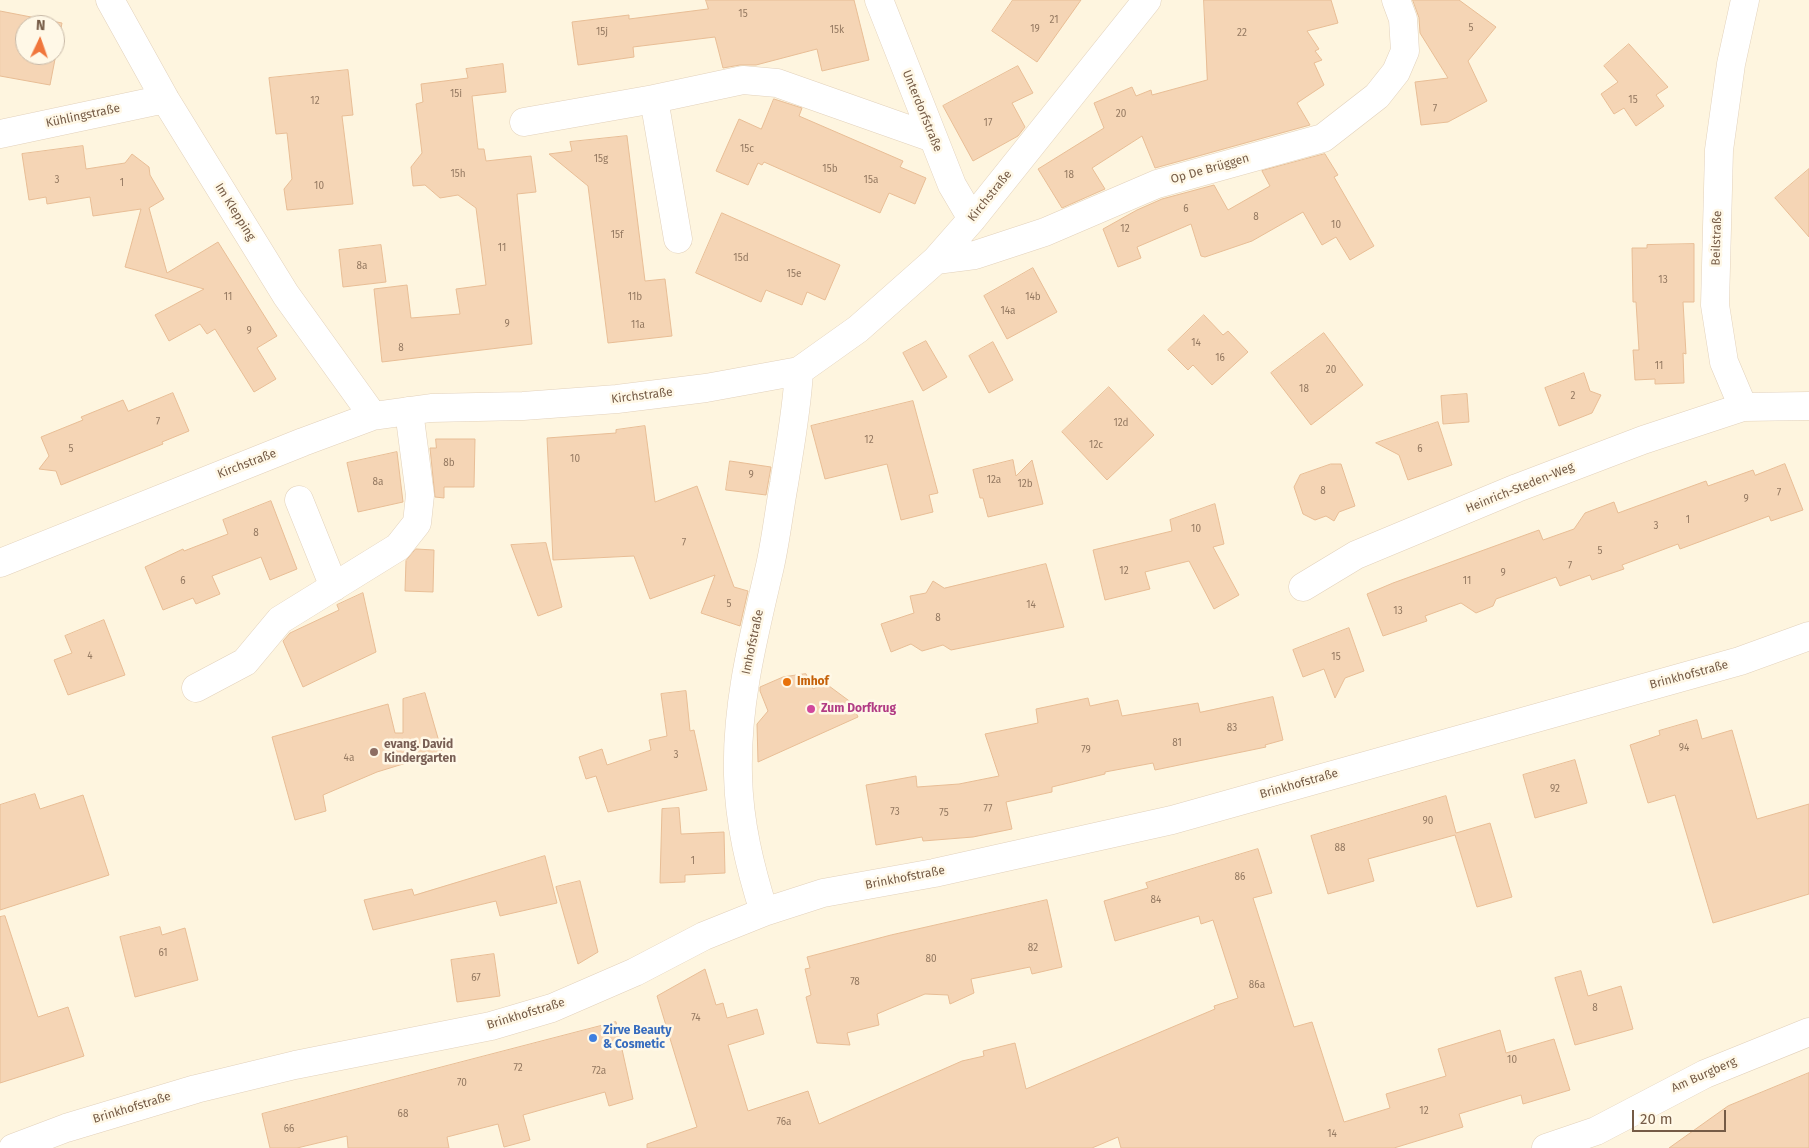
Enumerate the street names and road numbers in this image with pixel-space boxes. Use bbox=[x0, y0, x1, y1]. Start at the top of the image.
street label: Unterdorfstraße bbox=[899, 68, 945, 154]
street label: Kühlingstraße bbox=[45, 101, 121, 131]
street label: Op De Brüggen bbox=[1169, 151, 1251, 187]
street label: Kirchstraße bbox=[965, 167, 1015, 225]
street label: Im Klepping bbox=[212, 181, 258, 243]
street label: Beilstraße bbox=[1709, 210, 1725, 266]
street label: Kirchstraße bbox=[610, 385, 674, 407]
street label: Kirchstraße bbox=[216, 446, 278, 482]
street label: Heinrich-Steden-Weg bbox=[1464, 460, 1576, 516]
street label: Imhofstraße bbox=[739, 608, 767, 676]
street label: Brinkhofstraße bbox=[1648, 658, 1730, 692]
street label: Brinkhofstraße bbox=[1258, 766, 1340, 802]
street label: Brinkhofstraße bbox=[864, 863, 946, 893]
street label: Brinkhofstraße bbox=[485, 995, 567, 1033]
street label: Am Burgberg bbox=[1669, 1054, 1739, 1096]
street label: Brinkhofstraße bbox=[91, 1089, 173, 1127]

